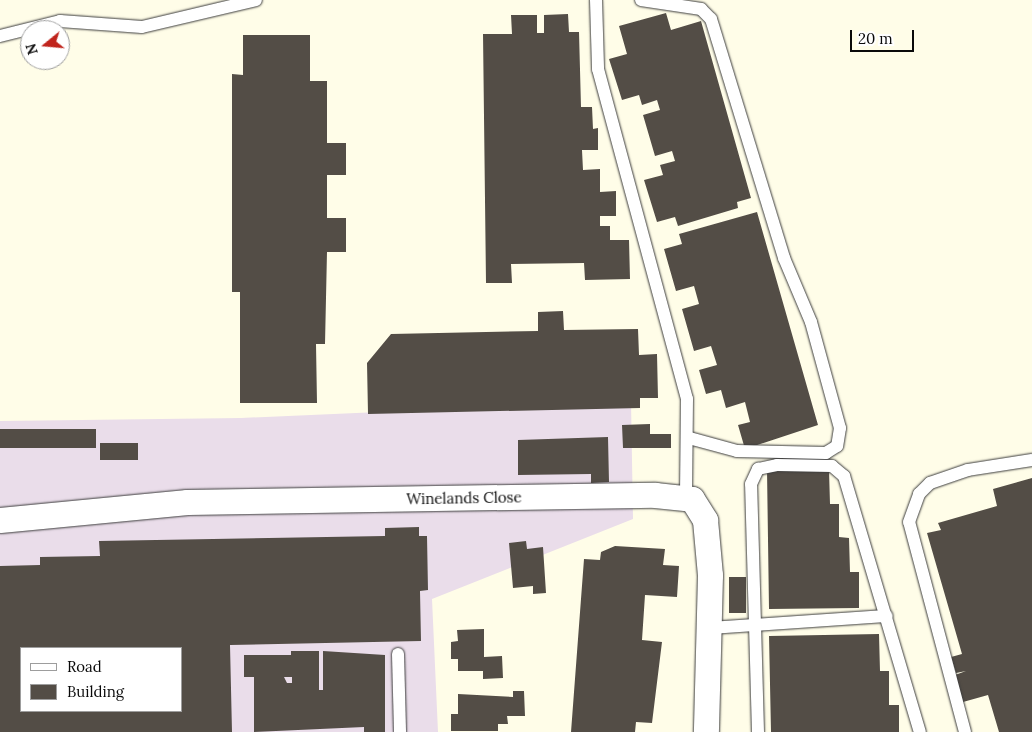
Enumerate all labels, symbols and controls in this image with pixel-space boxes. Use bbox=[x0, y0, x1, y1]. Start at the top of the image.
north arrow bbox=[20, 20, 70, 70]
scale bar bbox=[852, 20, 916, 52]
text: 20 m bbox=[858, 29, 893, 48]
text: N bbox=[21, 41, 42, 57]
street label: Winelands Close bbox=[406, 488, 522, 508]
legend bbox=[20, 647, 182, 712]
text: Road bbox=[67, 657, 102, 676]
text: Building bbox=[67, 682, 124, 701]

